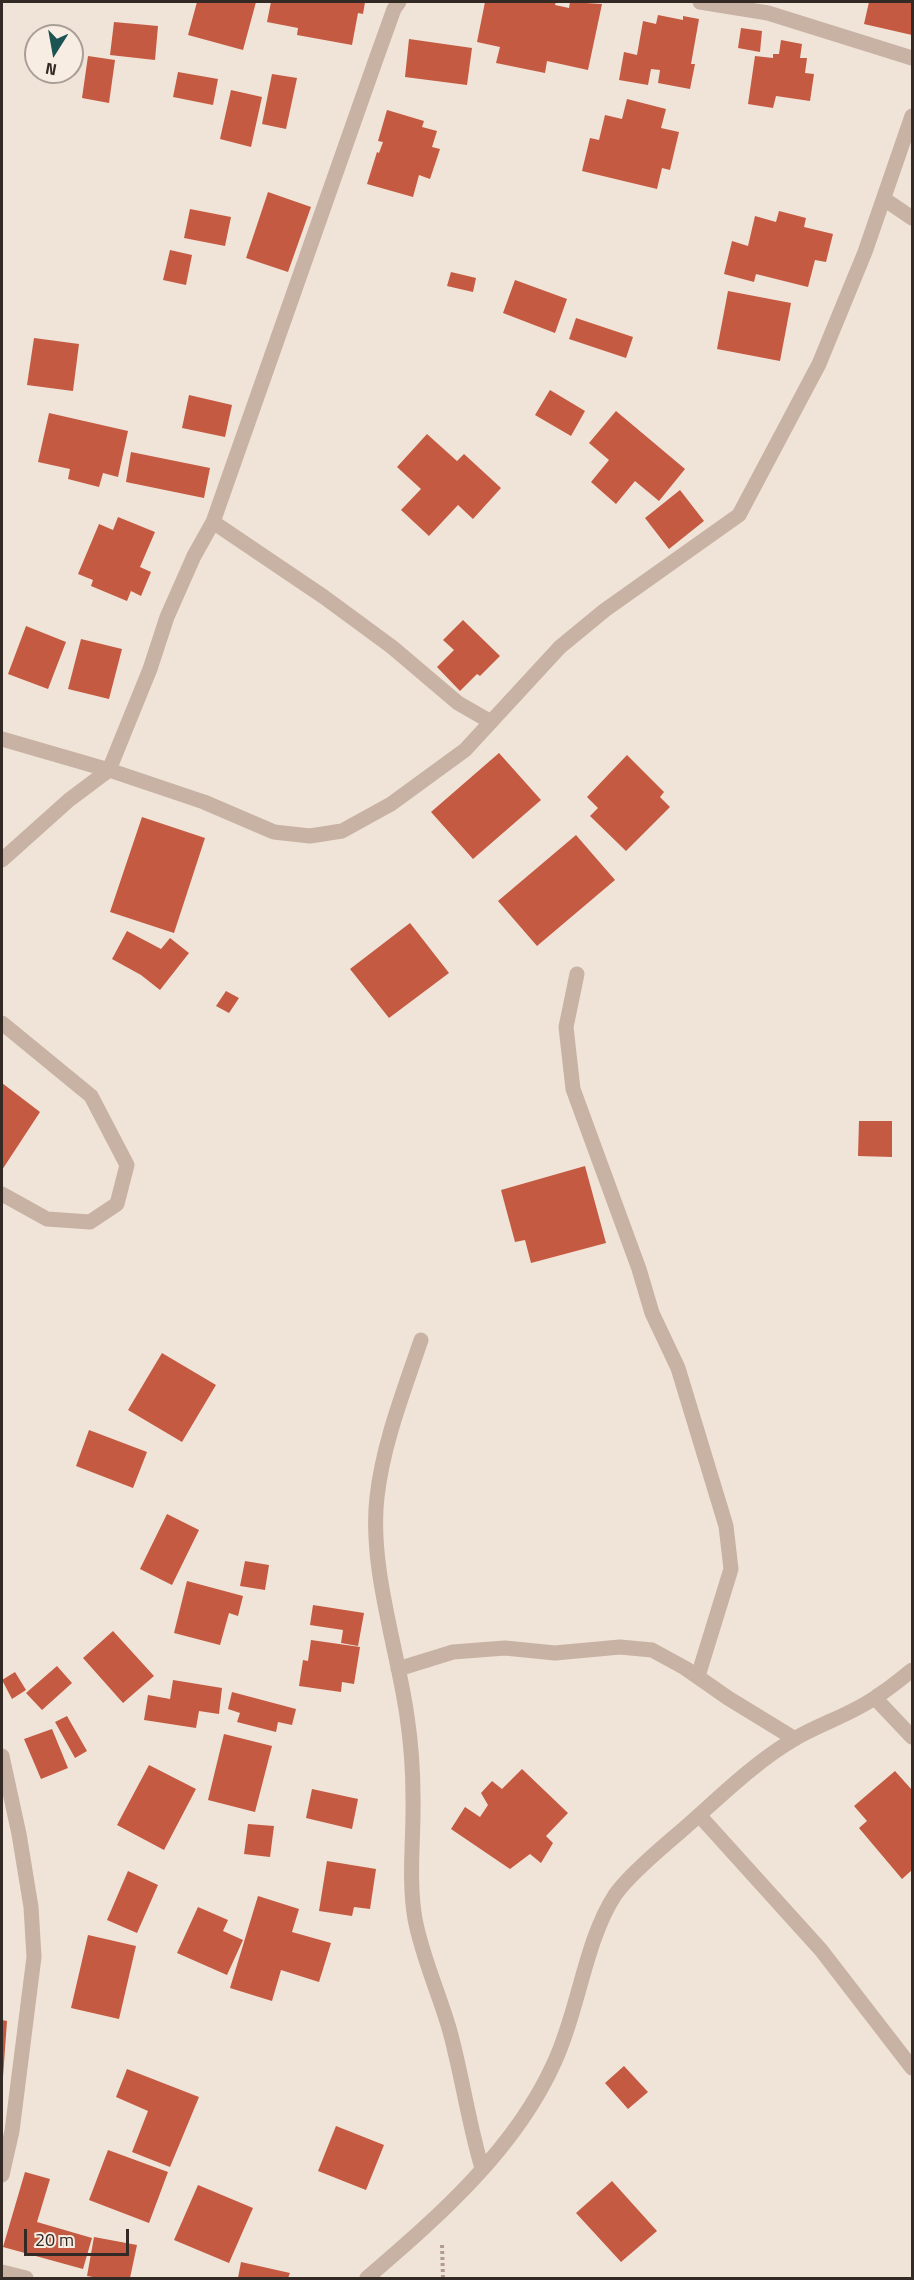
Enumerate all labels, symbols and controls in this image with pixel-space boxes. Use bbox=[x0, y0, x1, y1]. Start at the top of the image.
north arrow bbox=[24, 24, 84, 84]
text: N bbox=[43, 57, 59, 83]
scale bar bbox=[27, 2217, 132, 2255]
text: 20 m bbox=[35, 2226, 74, 2253]

